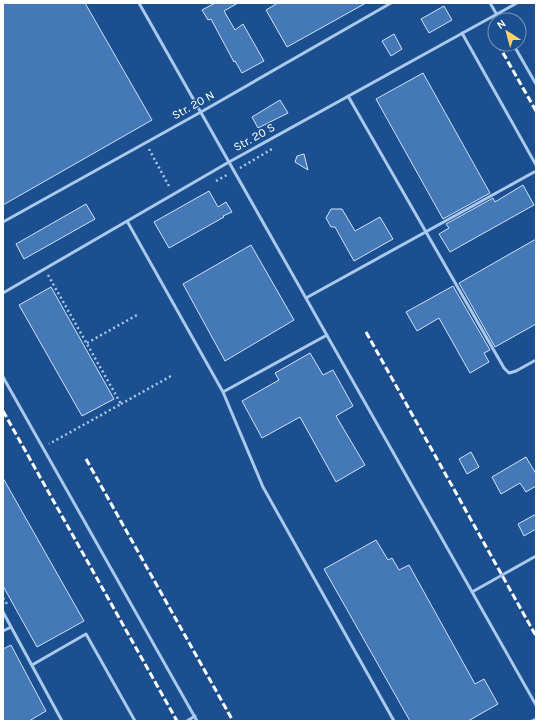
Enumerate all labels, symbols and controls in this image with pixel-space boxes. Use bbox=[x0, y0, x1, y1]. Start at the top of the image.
north arrow bbox=[487, 12, 527, 52]
text: N bbox=[494, 17, 508, 32]
street label: Str. 20 N bbox=[169, 88, 217, 122]
street label: Str. 20 S bbox=[231, 120, 277, 154]

